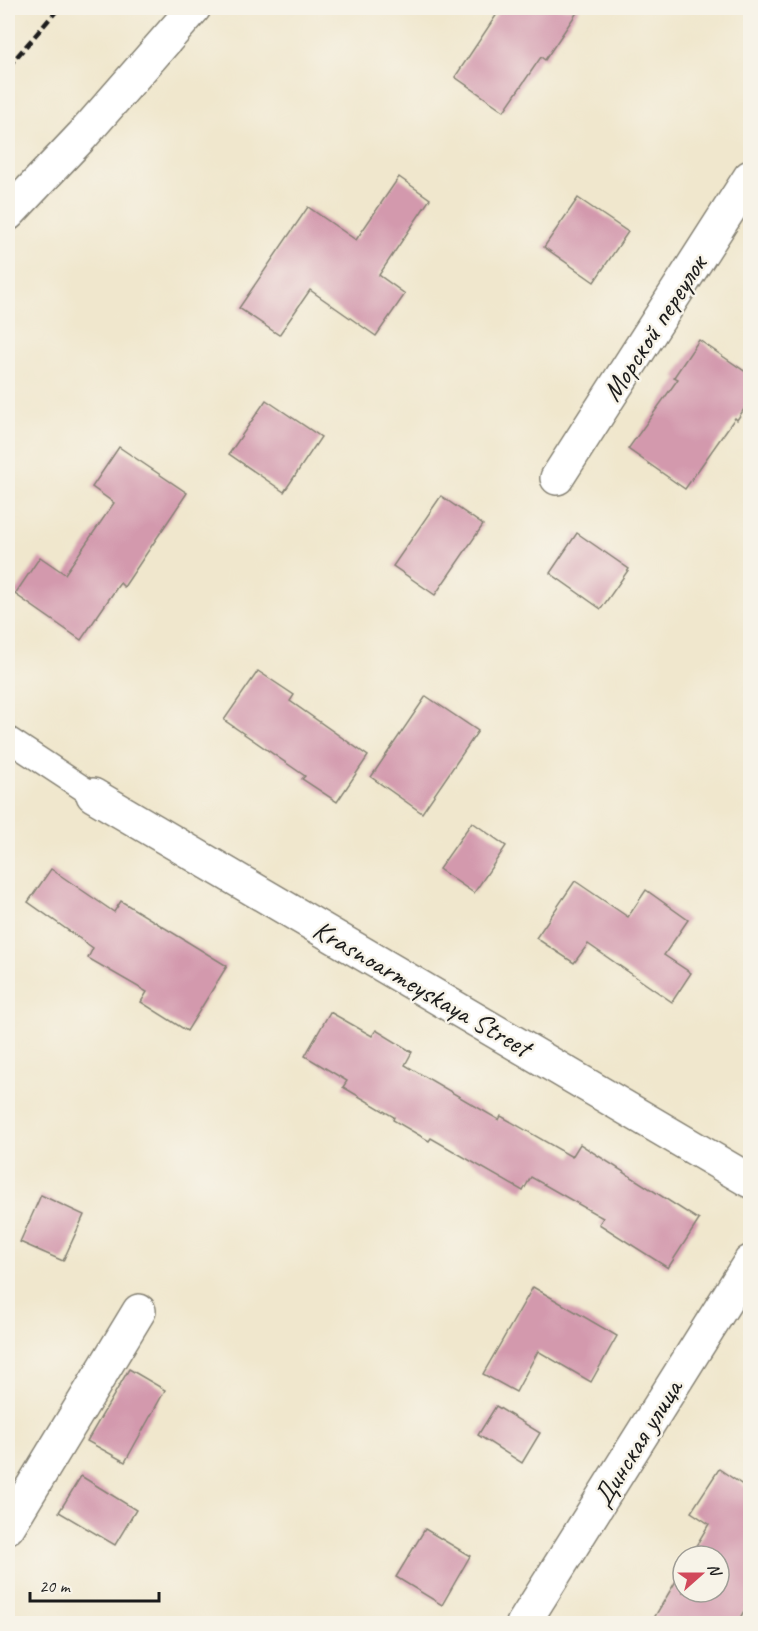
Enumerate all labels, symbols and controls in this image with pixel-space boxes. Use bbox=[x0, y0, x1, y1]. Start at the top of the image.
street label: Морской переулок bbox=[594, 246, 716, 407]
street label: Krasnoarmeyskaya Street bbox=[307, 912, 540, 1066]
street label: Динская улица bbox=[584, 1371, 691, 1513]
north arrow bbox=[671, 1544, 731, 1604]
text: N bbox=[703, 1561, 726, 1580]
scale bar bbox=[30, 1565, 159, 1603]
text: 20 m bbox=[39, 1575, 72, 1597]

